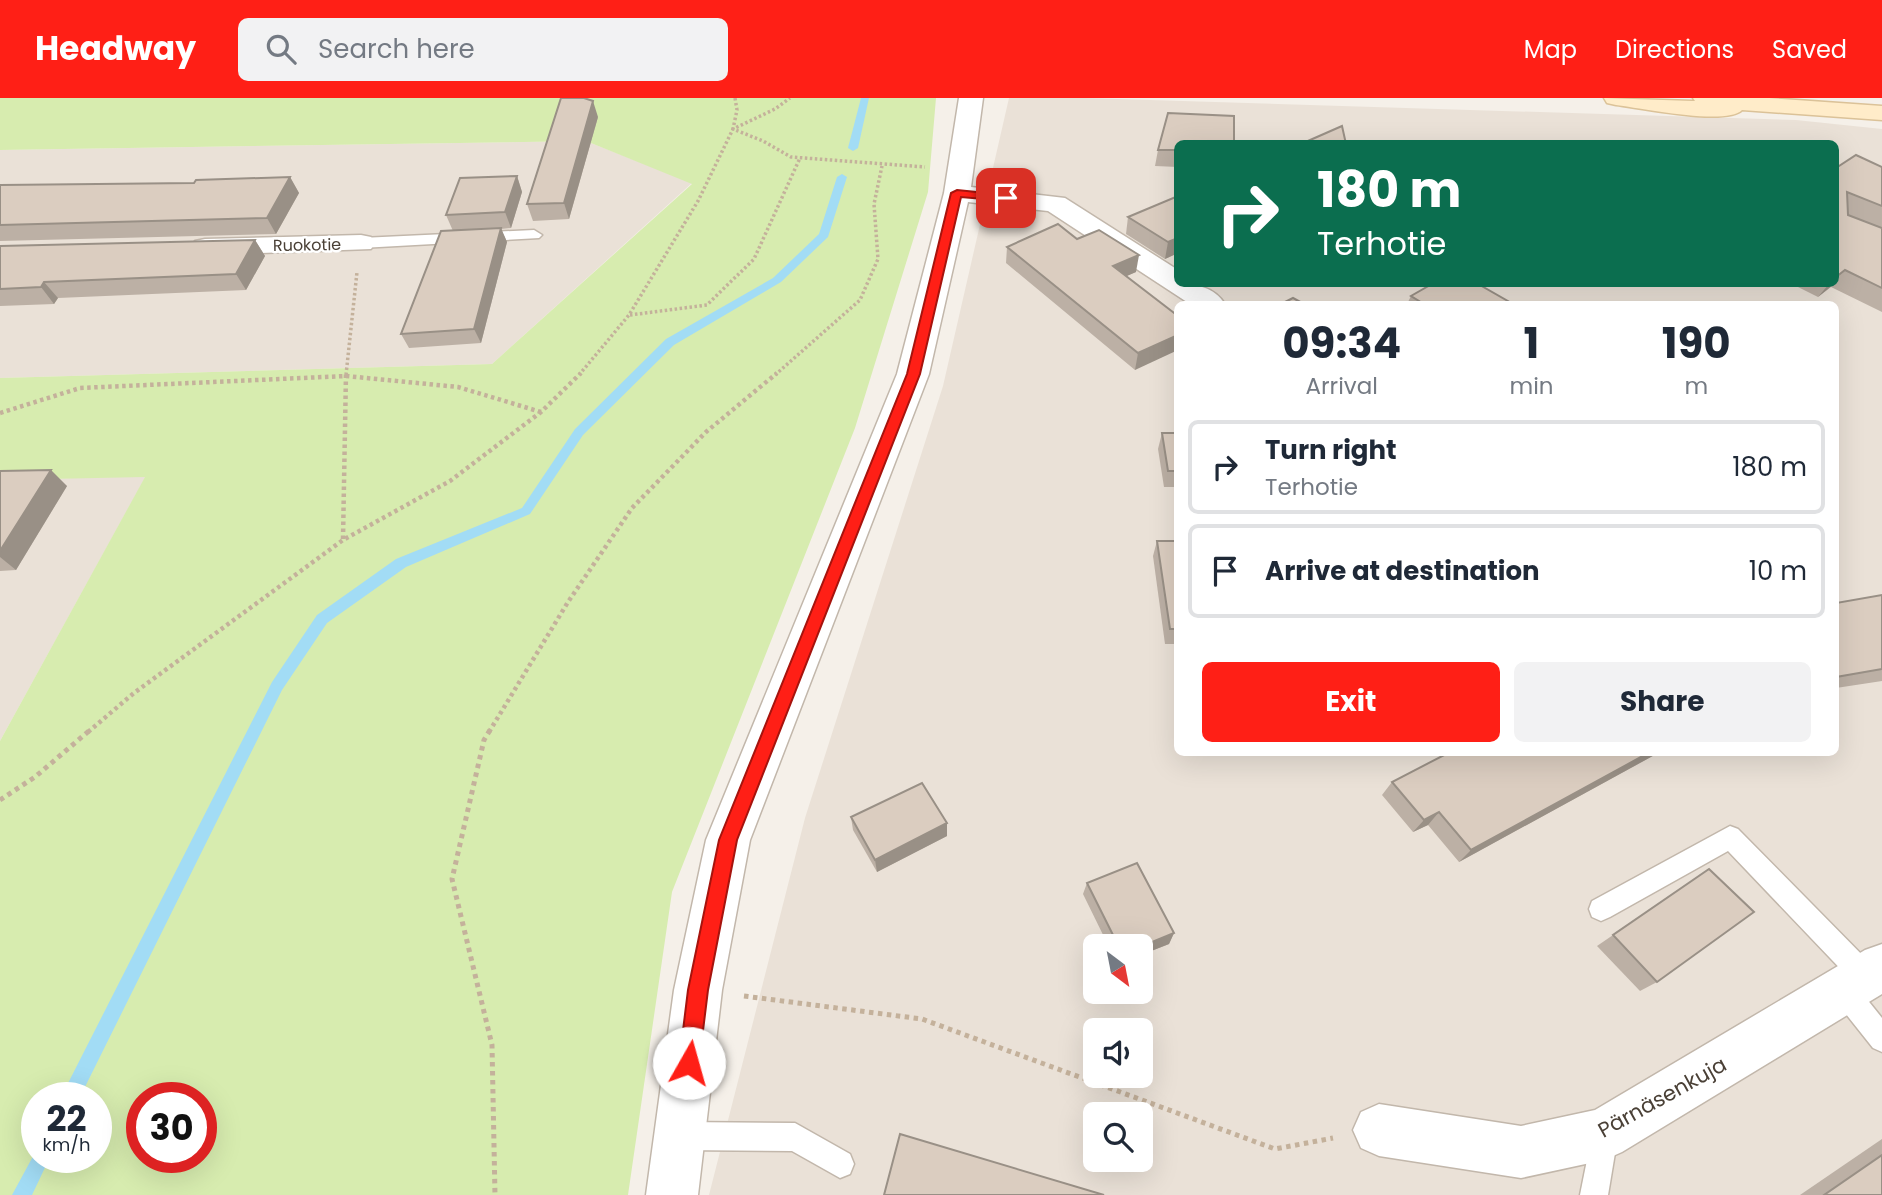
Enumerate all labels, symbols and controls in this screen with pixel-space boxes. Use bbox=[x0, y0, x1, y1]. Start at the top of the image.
search box bbox=[238, 18, 728, 81]
text: Headway bbox=[35, 25, 196, 72]
icon: search bbox=[262, 30, 300, 68]
text: Search here bbox=[318, 31, 475, 67]
text: Map bbox=[1524, 33, 1577, 66]
text: Directions bbox=[1615, 33, 1734, 66]
text: Saved bbox=[1772, 33, 1847, 66]
text: 180 m bbox=[1317, 156, 1461, 224]
pin bbox=[976, 168, 1036, 228]
icon: right bbox=[1202, 168, 1293, 259]
icon: arrive bbox=[987, 179, 1025, 217]
text: Terhotie bbox=[1317, 221, 1446, 266]
street label: Ruokotie bbox=[273, 233, 341, 257]
text: 09:34 bbox=[1282, 314, 1401, 373]
text: 1 bbox=[1524, 314, 1539, 373]
text: 190 bbox=[1662, 314, 1731, 373]
text: Arrival bbox=[1306, 370, 1378, 402]
text: min bbox=[1509, 370, 1554, 402]
text: m bbox=[1684, 370, 1708, 402]
text: Turn right bbox=[1265, 432, 1397, 468]
icon: right bbox=[1206, 448, 1244, 486]
text: 180 m bbox=[1732, 449, 1807, 485]
text: Terhotie bbox=[1265, 471, 1358, 503]
icon: arrive bbox=[1206, 552, 1244, 590]
text: Arrive at destination bbox=[1265, 553, 1540, 589]
text: 10 m bbox=[1749, 553, 1807, 589]
button: Exit bbox=[1202, 662, 1500, 742]
button: Share bbox=[1514, 662, 1811, 742]
north arrow bbox=[1083, 934, 1153, 1004]
map controls bbox=[1083, 934, 1153, 1172]
button: sound bbox=[1083, 1018, 1153, 1088]
position arrow bbox=[652, 1026, 726, 1100]
street label: Pärnäsenkuja bbox=[1592, 1050, 1732, 1144]
speed limit sign: 30 bbox=[126, 1082, 217, 1173]
text: 22 bbox=[47, 1094, 86, 1143]
button: search bbox=[1083, 1102, 1153, 1172]
text: km/h bbox=[43, 1132, 90, 1157]

